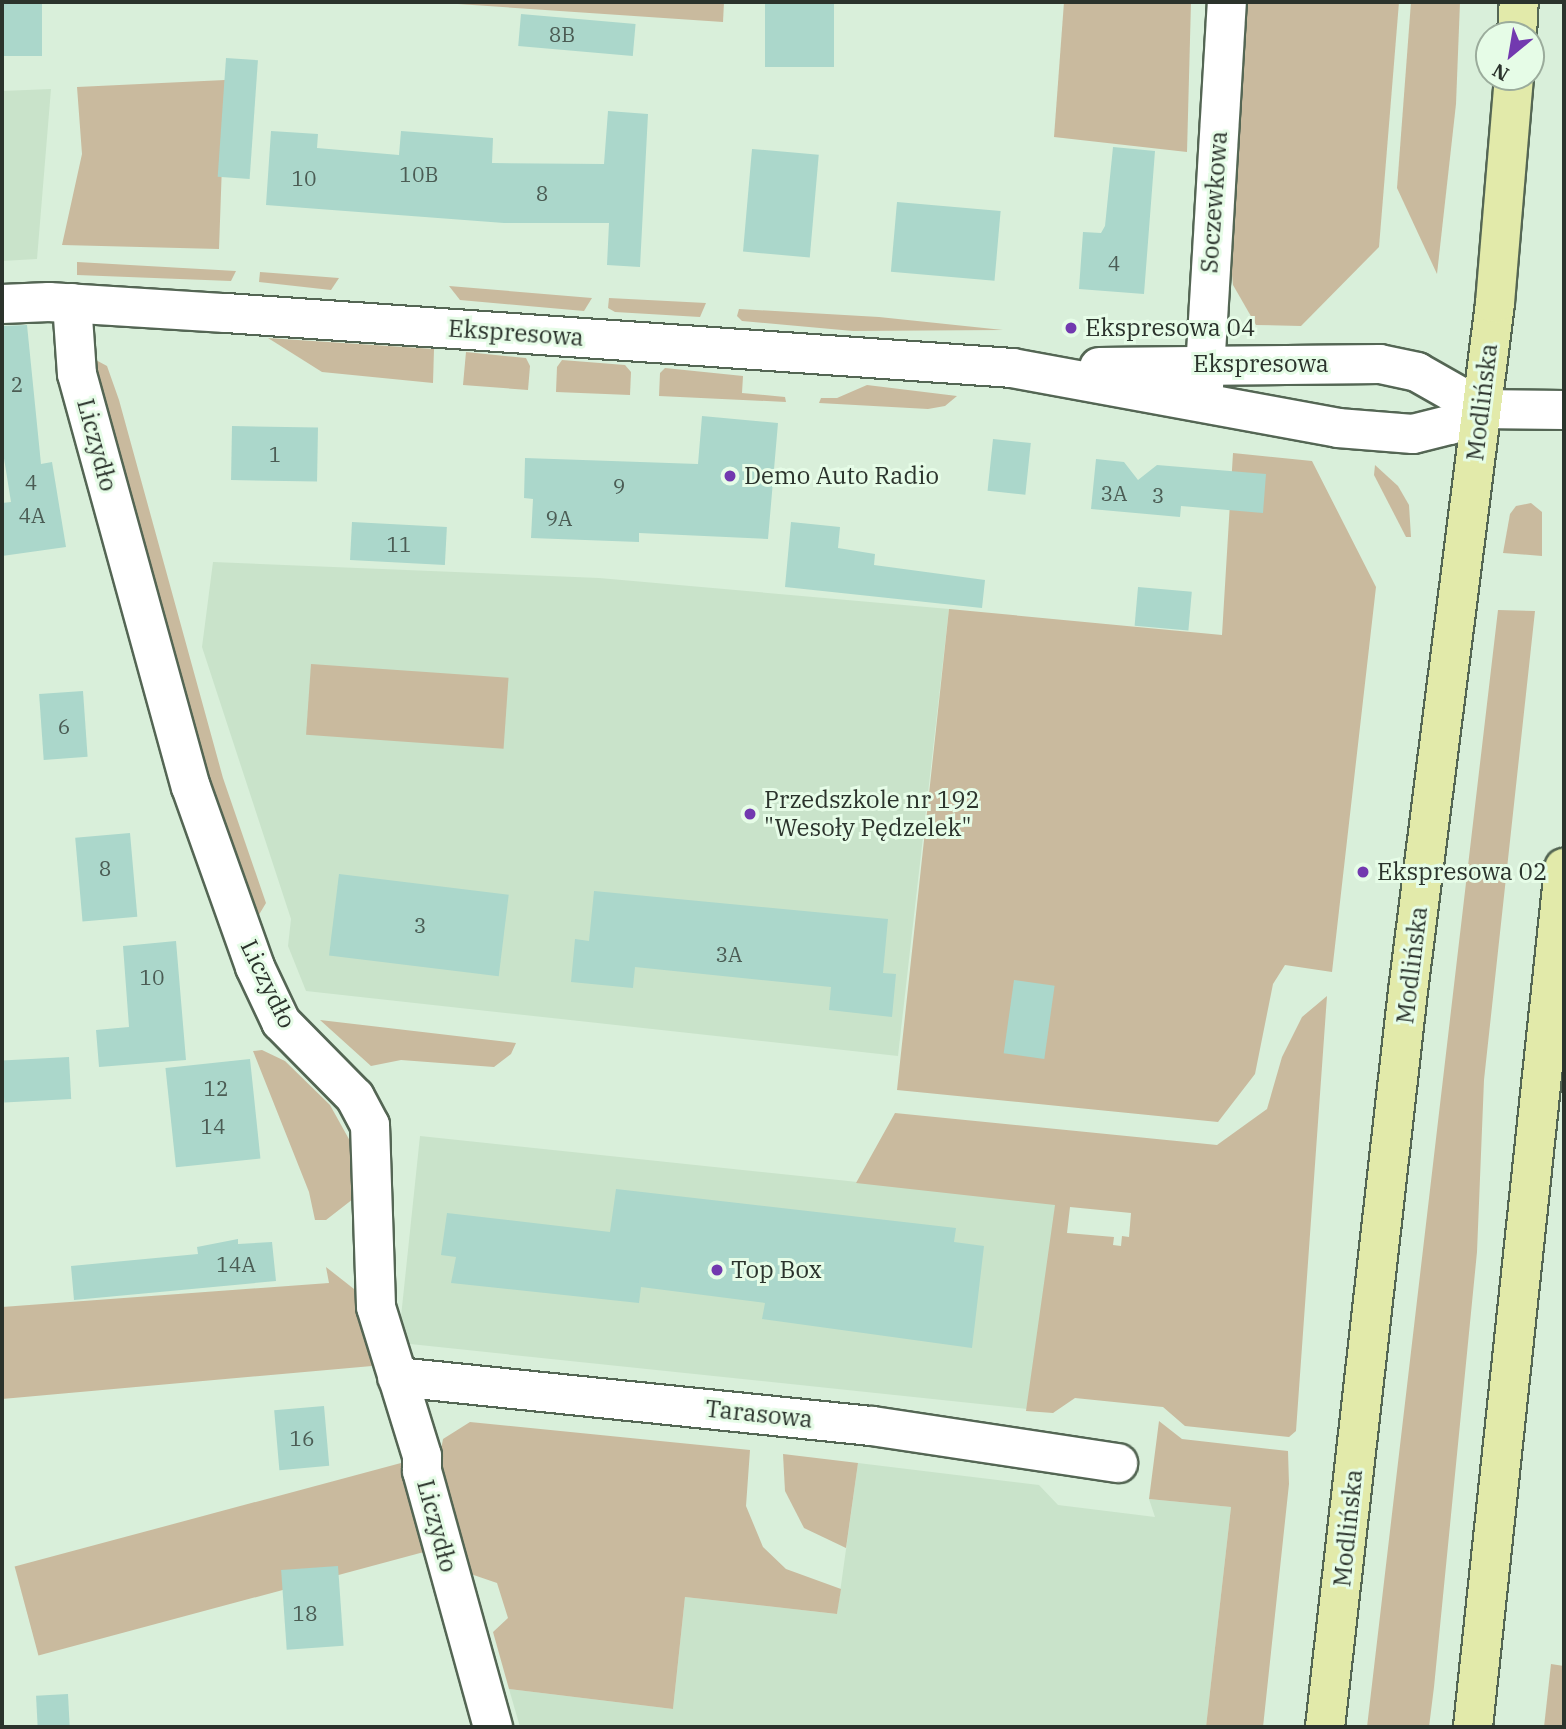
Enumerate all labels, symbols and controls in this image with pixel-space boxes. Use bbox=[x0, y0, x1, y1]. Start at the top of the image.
house number: 8B bbox=[549, 21, 575, 47]
north arrow bbox=[1475, 21, 1545, 91]
text: N bbox=[1488, 58, 1513, 87]
street label: Soczewkowa bbox=[1195, 130, 1233, 274]
house number: 10B bbox=[399, 161, 439, 187]
house number: 10 bbox=[291, 165, 317, 191]
house number: 8 bbox=[536, 180, 548, 206]
house number: 4 bbox=[1108, 250, 1120, 276]
street label: Ekspresowa bbox=[447, 314, 585, 352]
place label: Ekspresowa 04 bbox=[1085, 314, 1255, 342]
marker: Ekspresowa 04 bbox=[1063, 320, 1079, 336]
street label: Modlińska bbox=[1461, 342, 1503, 462]
street label: Ekspresowa bbox=[1193, 350, 1329, 378]
house number: 2 bbox=[11, 371, 23, 397]
street label: Liczydło bbox=[71, 396, 123, 494]
house number: 1 bbox=[269, 441, 281, 467]
place label: Demo Auto Radio bbox=[744, 462, 939, 490]
marker: Demo Auto Radio bbox=[722, 468, 738, 484]
house number: 4 bbox=[25, 469, 37, 495]
house number: 9 bbox=[613, 473, 625, 499]
house number: 3A bbox=[1100, 480, 1128, 506]
house number: 3 bbox=[1152, 482, 1164, 508]
house number: 4A bbox=[18, 502, 46, 528]
house number: 9A bbox=[545, 505, 573, 531]
house number: 11 bbox=[386, 531, 412, 557]
house number: 6 bbox=[58, 713, 70, 739]
place label: Przedszkole nr 192 "Wesoły Pędzelek" bbox=[764, 786, 980, 842]
marker: Przedszkole nr 192 "Wesoły Pędzelek" bbox=[742, 806, 758, 822]
house number: 8 bbox=[99, 855, 111, 881]
place label: Ekspresowa 02 bbox=[1377, 858, 1547, 886]
marker: Ekspresowa 02 bbox=[1355, 864, 1371, 880]
street label: Modlińska bbox=[1391, 905, 1433, 1025]
house number: 3 bbox=[414, 912, 426, 938]
street label: Liczydło bbox=[234, 935, 302, 1033]
house number: 3A bbox=[715, 941, 743, 967]
house number: 10 bbox=[139, 964, 165, 990]
house number: 12 bbox=[203, 1075, 229, 1101]
house number: 14 bbox=[200, 1113, 226, 1139]
house number: 14A bbox=[216, 1251, 256, 1277]
place label: Top Box bbox=[731, 1256, 822, 1284]
marker: Top Box bbox=[709, 1262, 725, 1278]
street label: Tarasowa bbox=[704, 1394, 814, 1434]
house number: 16 bbox=[289, 1425, 315, 1451]
street label: Modlińska bbox=[1328, 1468, 1368, 1588]
street label: Liczydło bbox=[411, 1477, 463, 1575]
house number: 18 bbox=[292, 1600, 318, 1626]

